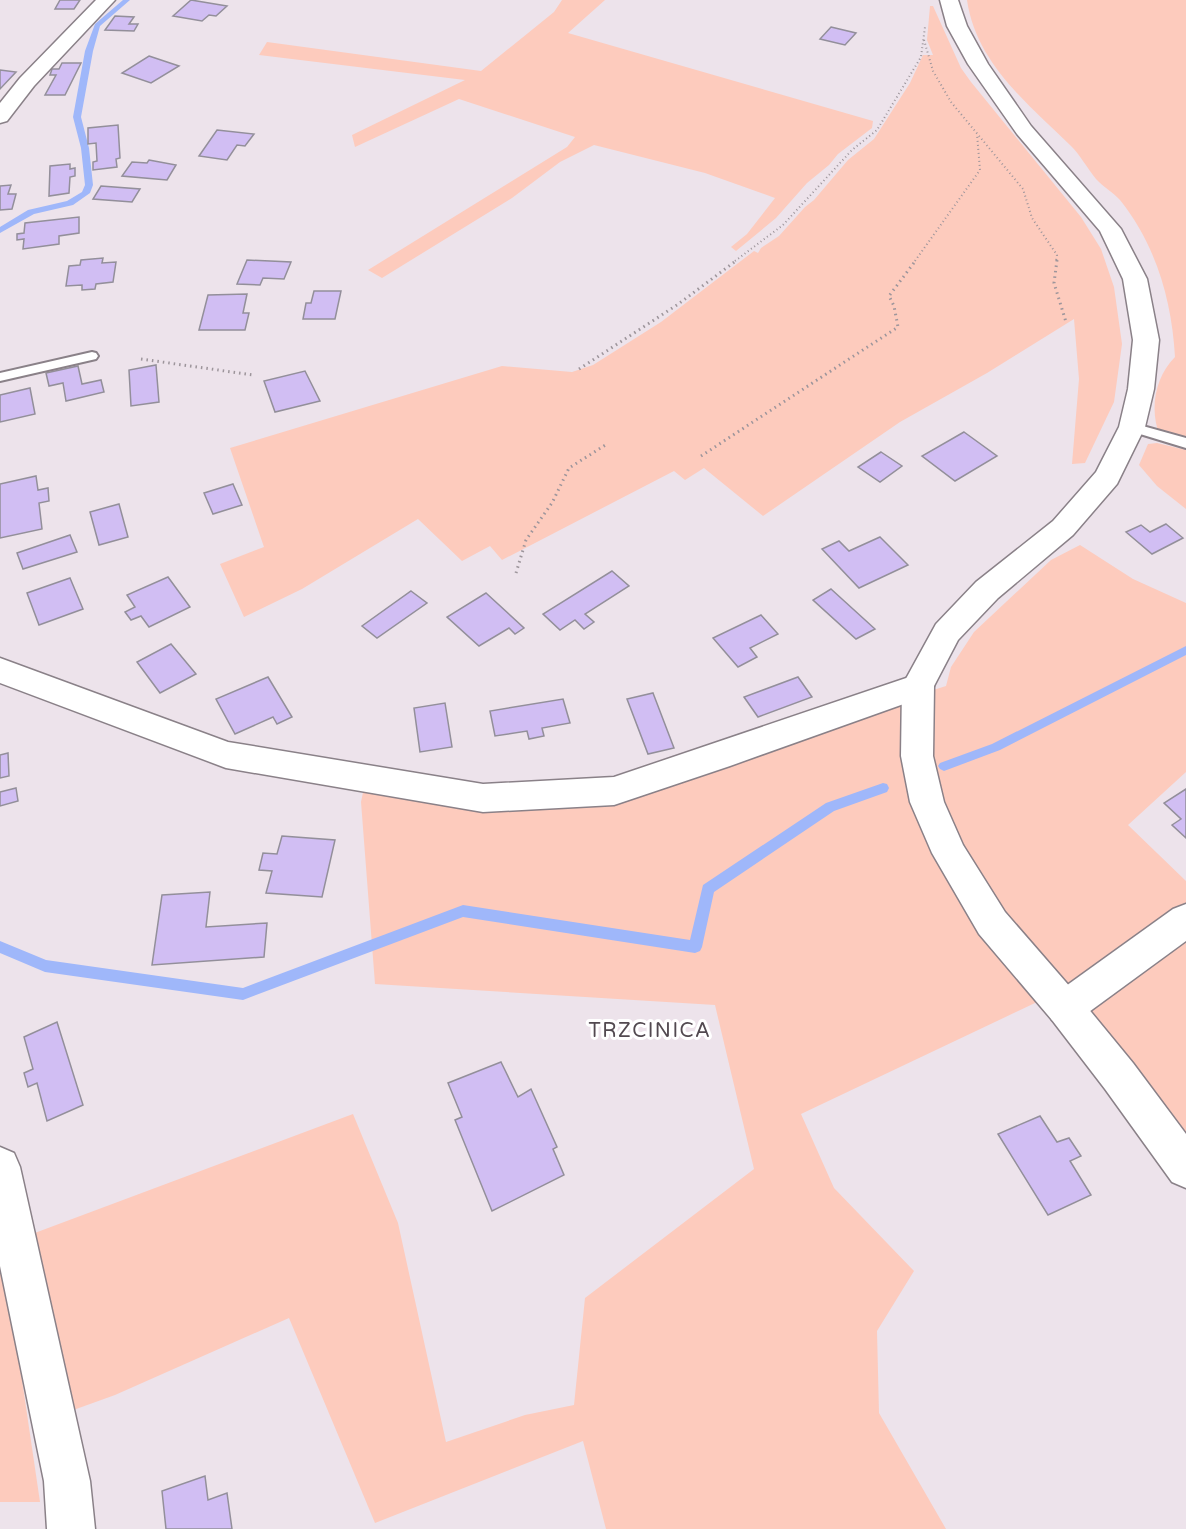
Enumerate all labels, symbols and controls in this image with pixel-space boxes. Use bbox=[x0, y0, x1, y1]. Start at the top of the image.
district label: TRZCINICA bbox=[589, 1019, 711, 1043]

